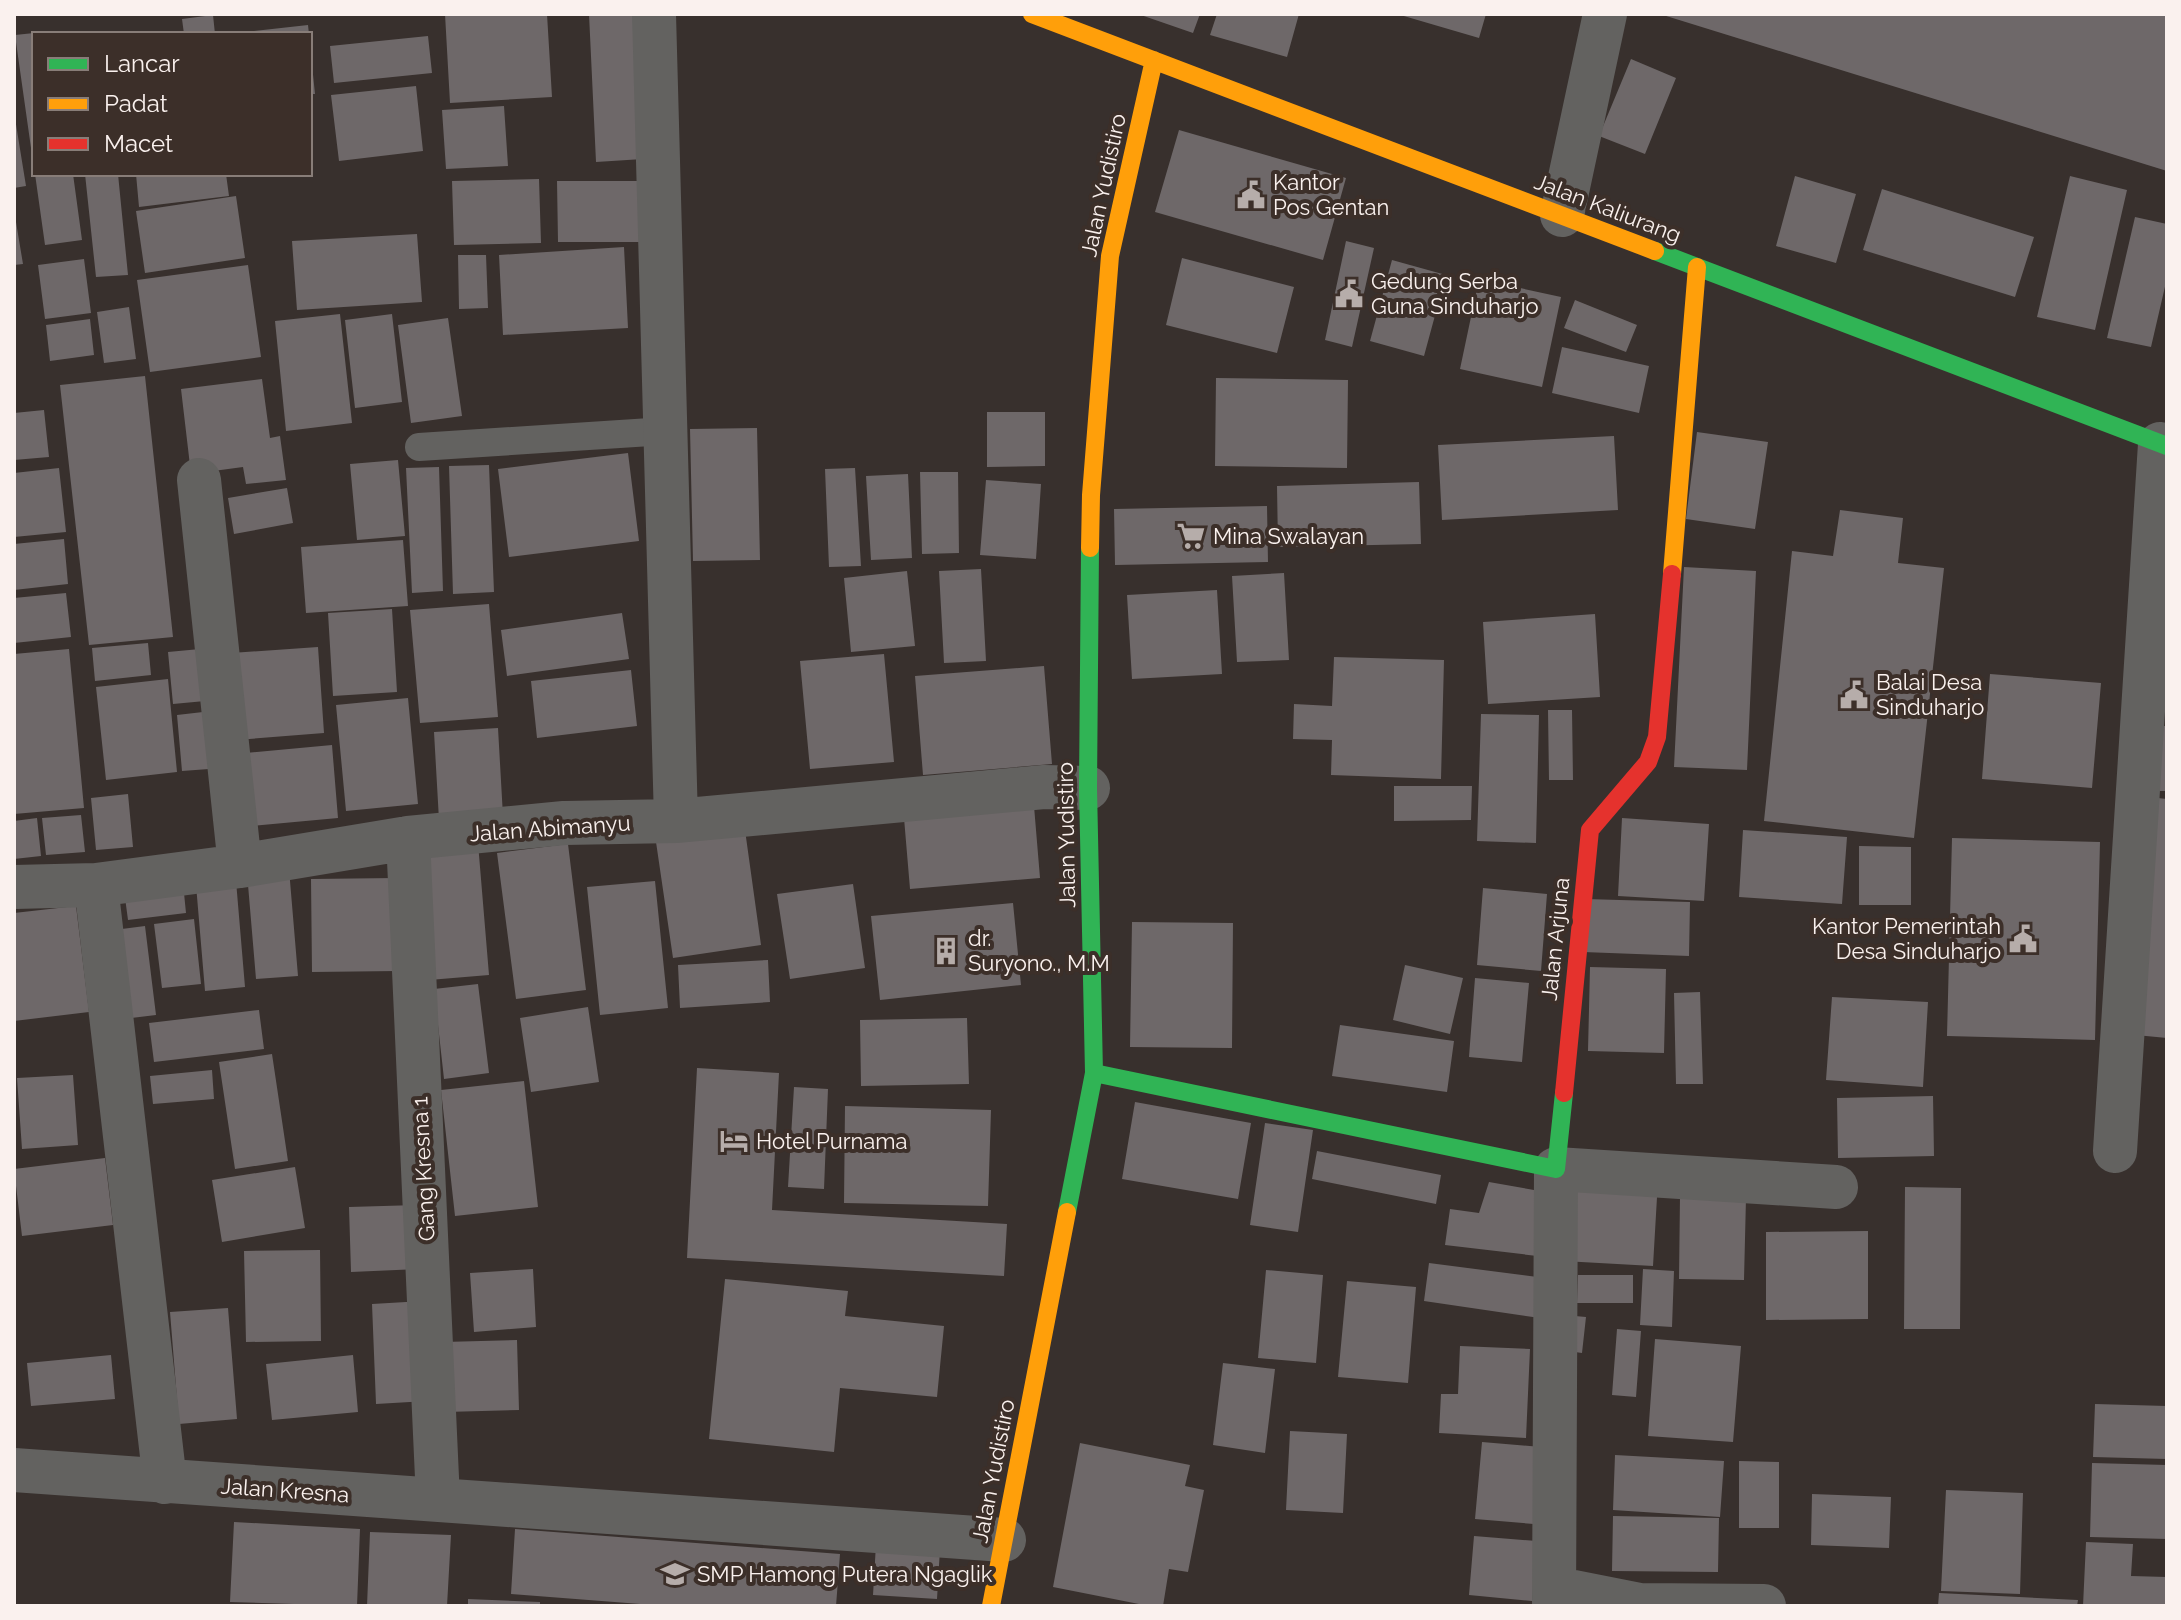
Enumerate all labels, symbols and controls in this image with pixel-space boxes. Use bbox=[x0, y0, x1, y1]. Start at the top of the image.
legend bbox=[32, 32, 312, 176]
text: Lancar bbox=[104, 49, 180, 78]
text: Padat bbox=[104, 89, 168, 118]
street label: Jalan Yudistiro bbox=[1075, 111, 1131, 259]
text: Macet bbox=[104, 129, 173, 158]
street label: Jalan Kaliurang bbox=[1531, 168, 1685, 248]
place label: Kantor Pos Gentan bbox=[1273, 169, 1389, 220]
public building icon: Kantor Pos Gentan bbox=[1236, 180, 1266, 210]
place label: Gedung Serba Guna Sinduharjo bbox=[1371, 268, 1539, 319]
public building icon: Gedung Serba Guna Sinduharjo bbox=[1334, 279, 1364, 309]
supermarket icon: Mina Swalayan bbox=[1176, 521, 1206, 551]
place label: Mina Swalayan bbox=[1213, 523, 1364, 549]
place label: Balai Desa Sinduharjo bbox=[1876, 669, 1984, 720]
public building icon: Balai Desa Sinduharjo bbox=[1839, 680, 1869, 710]
street label: Jalan Yudistiro bbox=[1052, 762, 1080, 908]
street label: Jalan Abimanyu bbox=[469, 809, 631, 847]
street label: Jalan Arjuna bbox=[1536, 876, 1574, 1002]
place label: Kantor Pemerintah Desa Sinduharjo bbox=[1812, 913, 2001, 964]
public building icon: Kantor Pemerintah Desa Sinduharjo bbox=[2008, 924, 2038, 954]
place label: dr. Suryono., M.M bbox=[968, 925, 1110, 976]
building icon: dr. Suryono., M.M bbox=[931, 936, 961, 966]
street label: Gang Kresna 1 bbox=[406, 1096, 440, 1242]
hotel icon: Hotel Purnama bbox=[719, 1126, 749, 1156]
place label: Hotel Purnama bbox=[756, 1128, 908, 1154]
street label: Jalan Yudistiro bbox=[966, 1397, 1020, 1545]
street label: Jalan Kresna bbox=[220, 1473, 350, 1507]
school or university icon: SMP Hamong Putera Ngaglik bbox=[660, 1559, 690, 1589]
place label: SMP Hamong Putera Ngaglik bbox=[697, 1561, 993, 1587]

